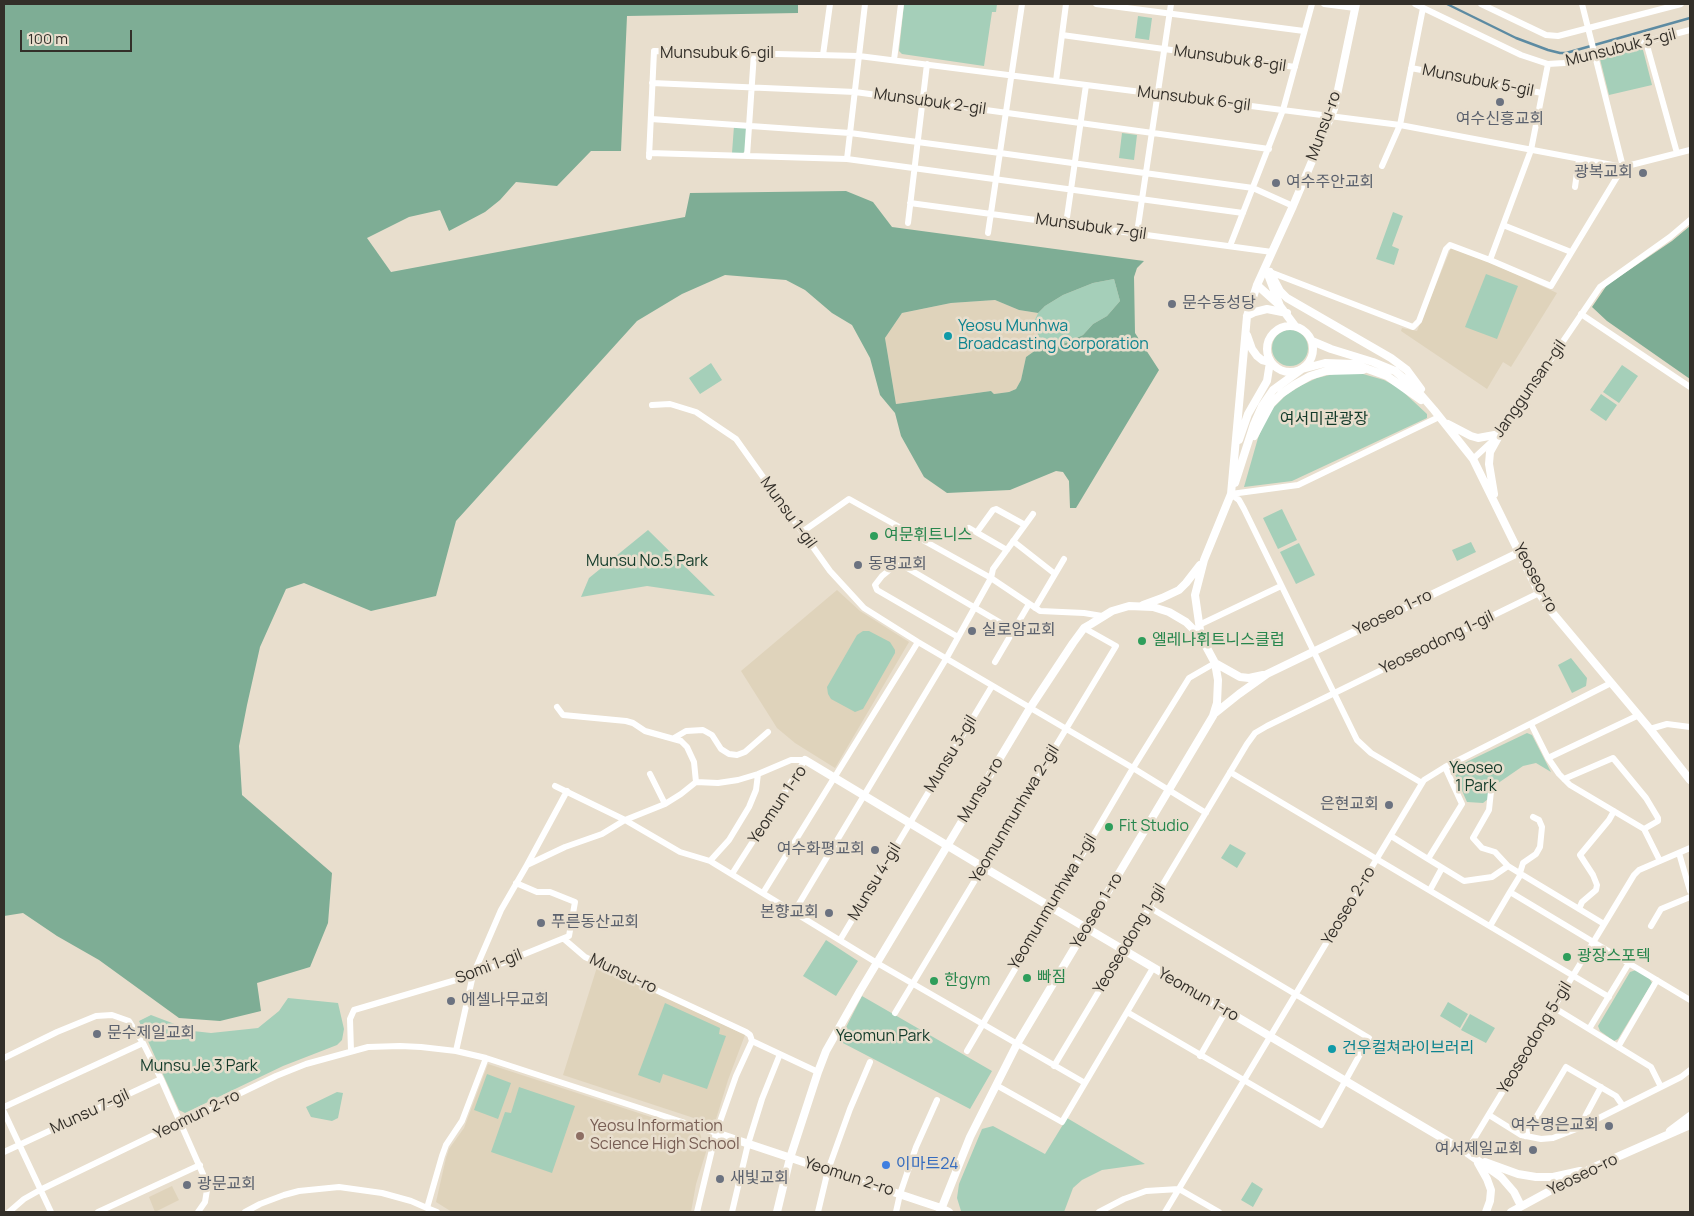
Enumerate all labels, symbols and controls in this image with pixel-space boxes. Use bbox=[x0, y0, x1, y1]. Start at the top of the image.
scale bar bbox=[22, 20, 135, 52]
street label: Munsubuk 3-gil bbox=[1564, 25, 1678, 71]
text: 100 m bbox=[28, 28, 68, 49]
street label: Munsubuk 8-gil bbox=[1173, 42, 1287, 76]
street label: Munsubuk 6-gil bbox=[660, 44, 774, 64]
street label: Munsubuk 5-gil bbox=[1421, 61, 1535, 101]
street label: Munsubuk 6-gil bbox=[1136, 83, 1252, 115]
street label: Munsubuk 2-gil bbox=[873, 85, 987, 119]
street label: Munsu-ro bbox=[1303, 89, 1345, 163]
marker: 여수신흥교회 bbox=[1494, 96, 1506, 108]
place label: 여수신흥교회 bbox=[1456, 110, 1544, 130]
place label: 광복교회 bbox=[1574, 163, 1633, 183]
marker: 광복교회 bbox=[1637, 167, 1649, 179]
place label: 여수주안교회 bbox=[1286, 173, 1374, 193]
marker: 여수주안교회 bbox=[1270, 177, 1282, 189]
street label: Munsubuk 7-gil bbox=[1034, 210, 1148, 244]
place label: 문수동성당 bbox=[1182, 294, 1256, 314]
marker: 문수동성당 bbox=[1166, 298, 1178, 310]
place label: Yeosu Munhwa Broadcasting Corporation bbox=[958, 317, 1149, 355]
marker: Yeosu Munhwa Broadcasting Corporation bbox=[942, 330, 954, 342]
street label: Janggunsan-gil bbox=[1489, 337, 1571, 441]
park label: 여서미관광장 bbox=[1280, 410, 1368, 430]
street label: Munsu 1-gil bbox=[756, 474, 820, 552]
place label: 여문휘트니스 bbox=[884, 526, 972, 546]
marker: 여문휘트니스 bbox=[868, 530, 880, 542]
street label: Yeoseo-ro bbox=[1509, 540, 1561, 616]
park label: Munsu No.5 Park bbox=[586, 552, 708, 572]
place label: 동명교회 bbox=[868, 555, 927, 575]
marker: 동명교회 bbox=[852, 559, 864, 571]
street label: Yeoseo 1-ro bbox=[1351, 586, 1435, 640]
street label: Yeoseodong 1-gil bbox=[1377, 607, 1497, 679]
place label: 실로암교회 bbox=[982, 621, 1056, 641]
marker: 실로암교회 bbox=[966, 625, 978, 637]
place label: 엘레나휘트니스클럽 bbox=[1152, 631, 1284, 651]
marker: 엘레나휘트니스클럽 bbox=[1136, 635, 1148, 647]
street label: Munsu 3-gil bbox=[921, 712, 981, 796]
street label: Yeomunmunhwa 2-gil bbox=[966, 741, 1064, 887]
street label: Munsu-ro bbox=[954, 754, 1008, 826]
park label: Yeoseo 1 Park bbox=[1449, 759, 1503, 797]
street label: Yeomun 1-ro bbox=[745, 762, 811, 848]
place label: 은현교회 bbox=[1320, 795, 1379, 815]
marker: 은현교회 bbox=[1383, 799, 1395, 811]
place label: Fit Studio bbox=[1119, 817, 1189, 837]
marker: Fit Studio bbox=[1103, 821, 1115, 833]
street label: Yeomunmunhwa 1-gil bbox=[1005, 831, 1101, 973]
place label: 여수화평교회 bbox=[777, 840, 865, 860]
street label: Munsu 4-gil bbox=[844, 840, 906, 924]
marker: 여수화평교회 bbox=[869, 844, 881, 856]
street label: Yeoseo 2-ro bbox=[1318, 863, 1380, 949]
street label: Yeoseo 1-ro bbox=[1067, 870, 1127, 952]
street label: Yeoseodong 1-gil bbox=[1090, 881, 1170, 997]
place label: 본향교회 bbox=[760, 903, 819, 923]
marker: 본향교회 bbox=[823, 907, 835, 919]
place label: 푸른동산교회 bbox=[551, 913, 639, 933]
marker: 푸른동산교회 bbox=[535, 917, 547, 929]
street label: Somi 1-gil bbox=[453, 946, 525, 988]
place label: 광장스포텍 bbox=[1577, 947, 1651, 967]
street label: Munsu-ro bbox=[586, 950, 660, 998]
marker: 광장스포텍 bbox=[1561, 951, 1573, 963]
street label: Yeomun 1-ro bbox=[1154, 964, 1242, 1026]
place label: 빠짐 bbox=[1037, 968, 1066, 988]
place label: 한gym bbox=[944, 971, 990, 991]
marker: 빠짐 bbox=[1021, 972, 1033, 984]
marker: 한gym bbox=[928, 975, 940, 987]
street label: Yeoseodong 5-gil bbox=[1494, 978, 1576, 1098]
place label: 에셀나무교회 bbox=[461, 991, 549, 1011]
marker: 에셀나무교회 bbox=[445, 995, 457, 1007]
place label: 문수제일교회 bbox=[107, 1024, 195, 1044]
park label: Yeomun Park bbox=[836, 1027, 930, 1047]
marker: 문수제일교회 bbox=[91, 1028, 103, 1040]
place label: 건우컬쳐라이브러리 bbox=[1342, 1039, 1474, 1059]
marker: 건우컬쳐라이브러리 bbox=[1326, 1043, 1338, 1055]
park label: Munsu Je 3 Park bbox=[140, 1057, 258, 1077]
street label: Munsu 7-gil bbox=[47, 1085, 133, 1139]
street label: Yeomun 2-ro bbox=[151, 1086, 243, 1144]
place label: 여수명은교회 bbox=[1511, 1116, 1599, 1136]
place label: Yeosu Information Science High School bbox=[590, 1117, 740, 1155]
marker: 여수명은교회 bbox=[1603, 1120, 1615, 1132]
marker: Yeosu Information Science High School bbox=[574, 1130, 586, 1142]
place label: 여서제일교회 bbox=[1435, 1140, 1523, 1160]
marker: 여서제일교회 bbox=[1527, 1144, 1539, 1156]
street label: Yeoseo-ro bbox=[1545, 1150, 1621, 1200]
street label: Yeomun 2-ro bbox=[802, 1153, 896, 1201]
place label: 이마트24 bbox=[896, 1155, 958, 1175]
marker: 이마트24 bbox=[880, 1159, 892, 1171]
place label: 새빛교회 bbox=[730, 1169, 789, 1189]
marker: 새빛교회 bbox=[714, 1173, 726, 1185]
place label: 광문교회 bbox=[197, 1175, 256, 1195]
marker: 광문교회 bbox=[181, 1179, 193, 1191]

